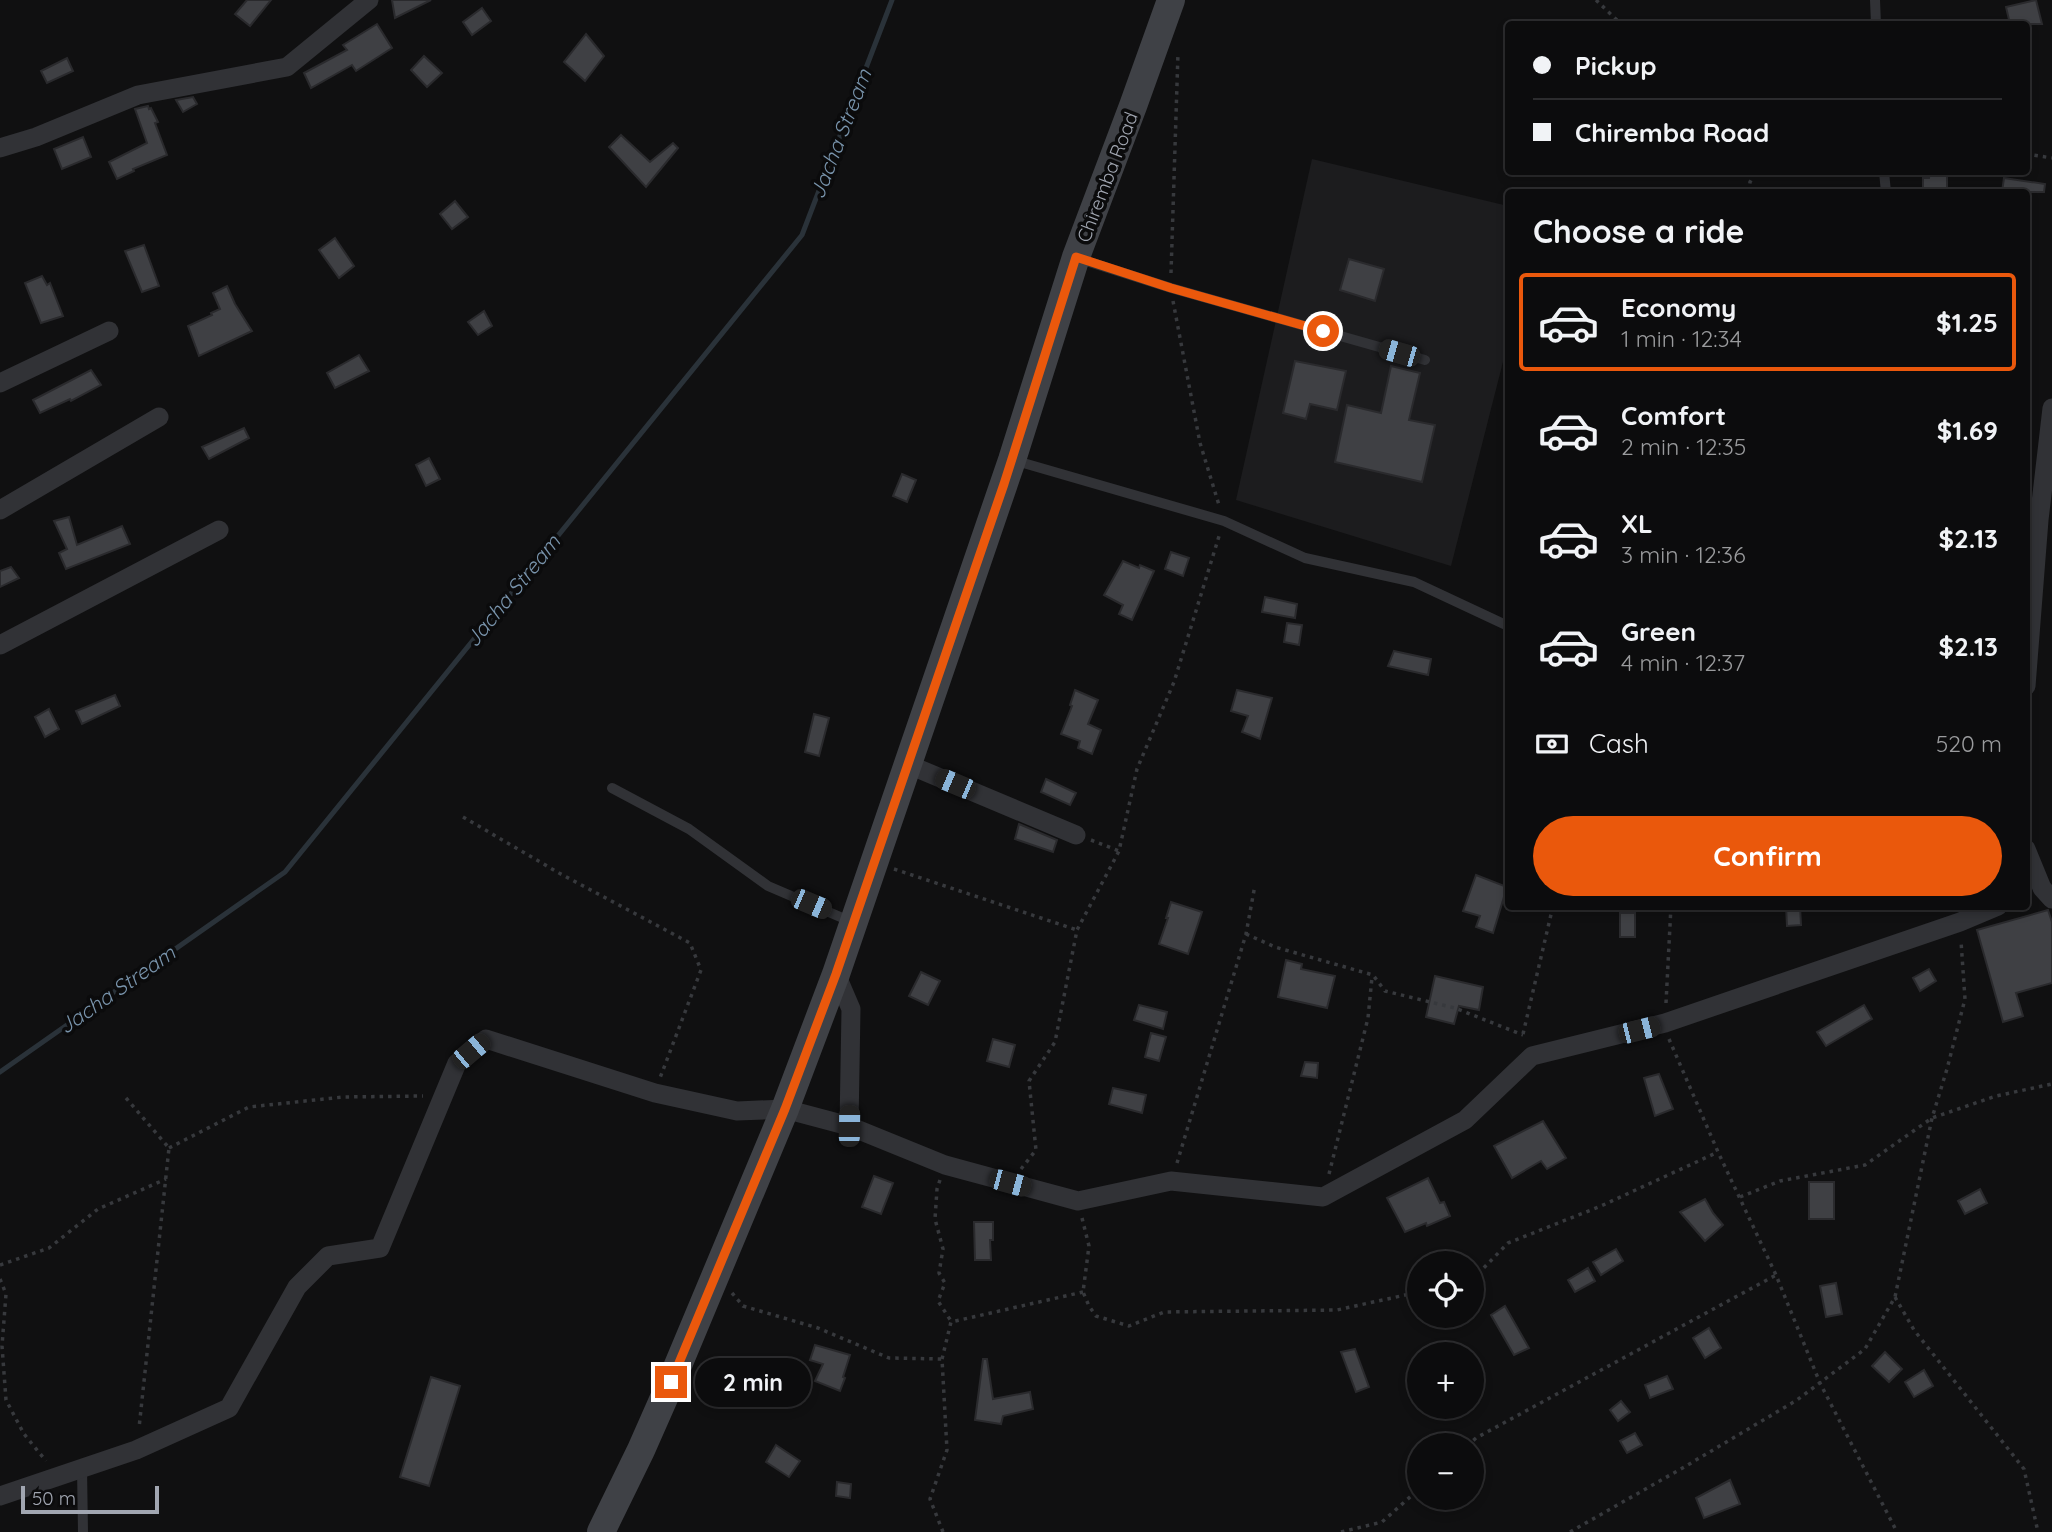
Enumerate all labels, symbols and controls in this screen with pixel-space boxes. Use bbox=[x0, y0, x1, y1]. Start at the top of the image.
text: Pickup bbox=[1575, 49, 1657, 82]
water label: Jacha Stream bbox=[803, 65, 877, 202]
street label: Chiremba Road bbox=[1071, 108, 1143, 246]
text: Chiremba Road bbox=[1575, 116, 1769, 149]
text: Choose a ride bbox=[1533, 211, 1745, 251]
icon: car bbox=[1537, 291, 1600, 354]
text: Economy bbox=[1621, 291, 1736, 324]
text: $1.25 bbox=[1936, 306, 1998, 339]
route start bbox=[1307, 315, 1339, 347]
text: 1 min · 12:34 bbox=[1621, 324, 1742, 353]
car bbox=[1376, 337, 1423, 369]
icon: car bbox=[1537, 399, 1600, 462]
text: Comfort bbox=[1621, 399, 1726, 432]
text: $1.69 bbox=[1937, 414, 1998, 447]
text: 2 min · 12:35 bbox=[1621, 432, 1746, 461]
icon: car bbox=[1537, 507, 1600, 570]
text: XL bbox=[1621, 507, 1653, 540]
text: $2.13 bbox=[1938, 522, 1998, 555]
water label: Jacha Stream bbox=[459, 529, 566, 652]
text: 3 min · 12:36 bbox=[1621, 540, 1746, 569]
icon: car bbox=[1537, 615, 1600, 678]
text: Green bbox=[1621, 615, 1696, 648]
text: $2.13 bbox=[1938, 630, 1998, 663]
text: 4 min · 12:37 bbox=[1621, 648, 1745, 677]
icon: cash bbox=[1533, 725, 1571, 763]
text: Cash bbox=[1589, 727, 1649, 760]
text: 520 m bbox=[1936, 729, 2002, 758]
car bbox=[932, 766, 979, 802]
button: Confirm bbox=[1533, 816, 2002, 896]
car bbox=[788, 886, 835, 922]
water label: Jacha Stream bbox=[53, 939, 180, 1039]
car bbox=[1617, 1015, 1662, 1045]
car bbox=[449, 1029, 494, 1073]
car bbox=[839, 1105, 860, 1147]
car bbox=[987, 1167, 1034, 1199]
map controls bbox=[1407, 1251, 1484, 1510]
button: locate bbox=[1407, 1251, 1484, 1328]
button: + bbox=[1407, 1342, 1484, 1419]
callout: 2 min bbox=[696, 1358, 811, 1406]
route end bbox=[655, 1366, 687, 1398]
text: 2 min bbox=[723, 1368, 783, 1397]
button: − bbox=[1407, 1433, 1484, 1510]
scale bar bbox=[21, 1483, 159, 1515]
text: 50 m bbox=[32, 1486, 76, 1510]

